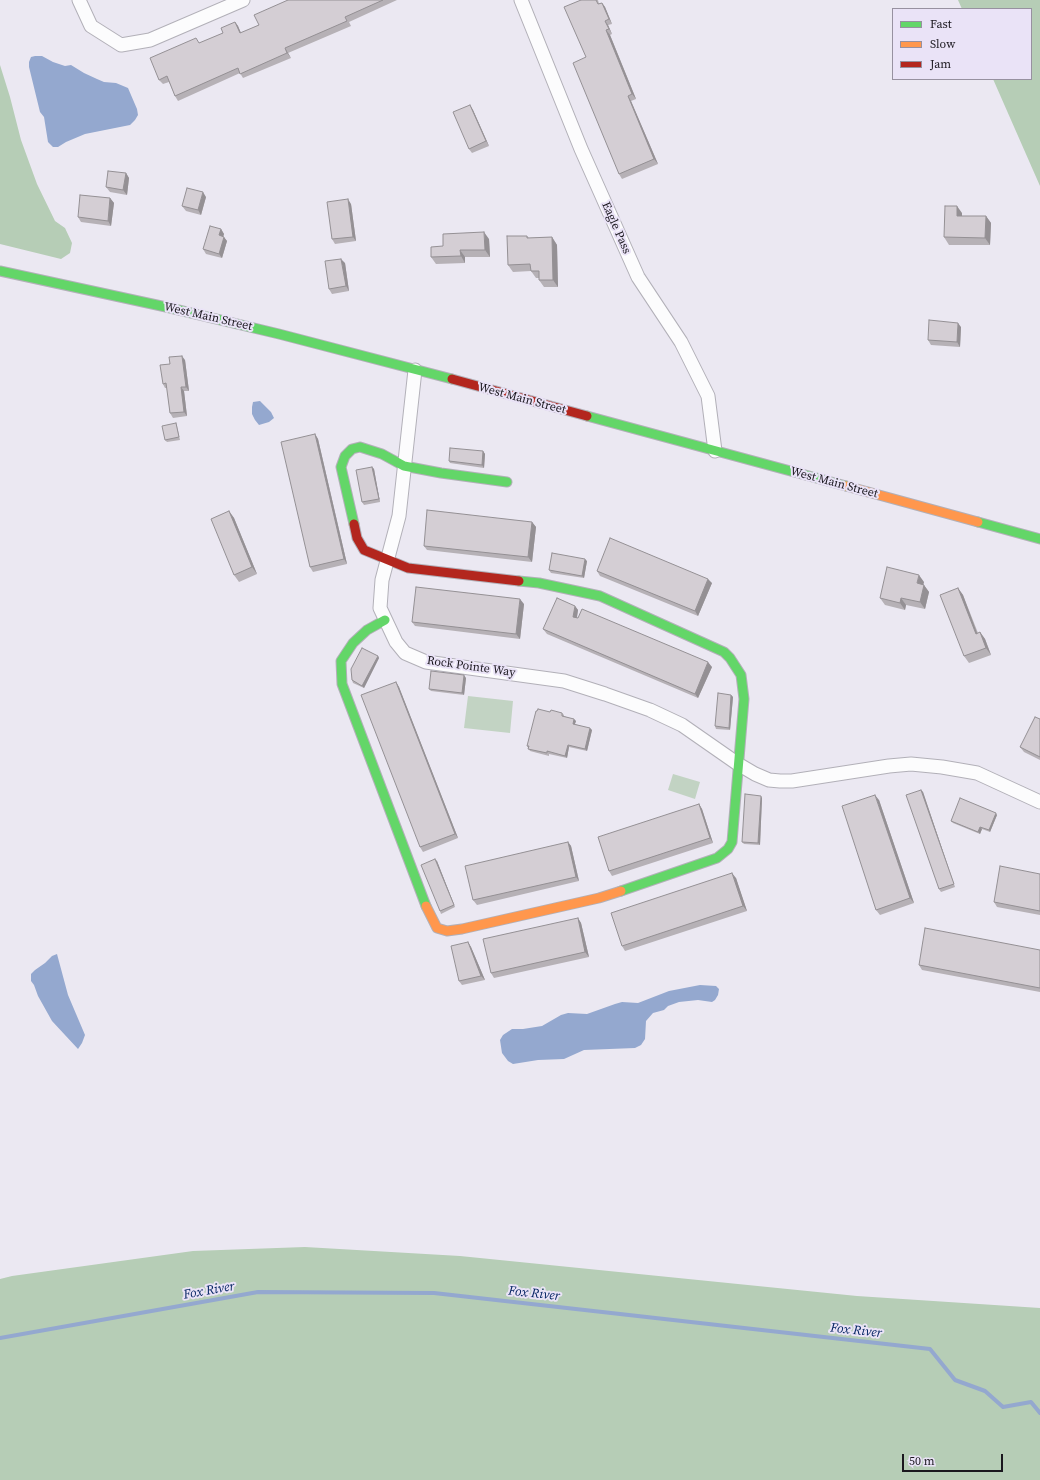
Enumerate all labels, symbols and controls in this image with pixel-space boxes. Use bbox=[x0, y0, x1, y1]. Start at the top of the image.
legend bbox=[892, 8, 1032, 80]
text: Fast bbox=[930, 16, 952, 32]
text: Slow bbox=[930, 36, 955, 52]
text: Jam bbox=[930, 56, 951, 72]
street label: Eagle Pass bbox=[598, 200, 634, 256]
street label: West Main Street bbox=[162, 300, 254, 334]
street label: West Main Street bbox=[477, 380, 567, 418]
street label: West Main Street bbox=[789, 464, 879, 502]
street label: Rock Pointe Way bbox=[426, 654, 516, 680]
water label: Fox River bbox=[182, 1279, 236, 1303]
water label: Fox River bbox=[507, 1284, 561, 1304]
water label: Fox River bbox=[829, 1321, 883, 1341]
scale bar bbox=[904, 1446, 1005, 1472]
text: 50 m bbox=[909, 1453, 935, 1469]

